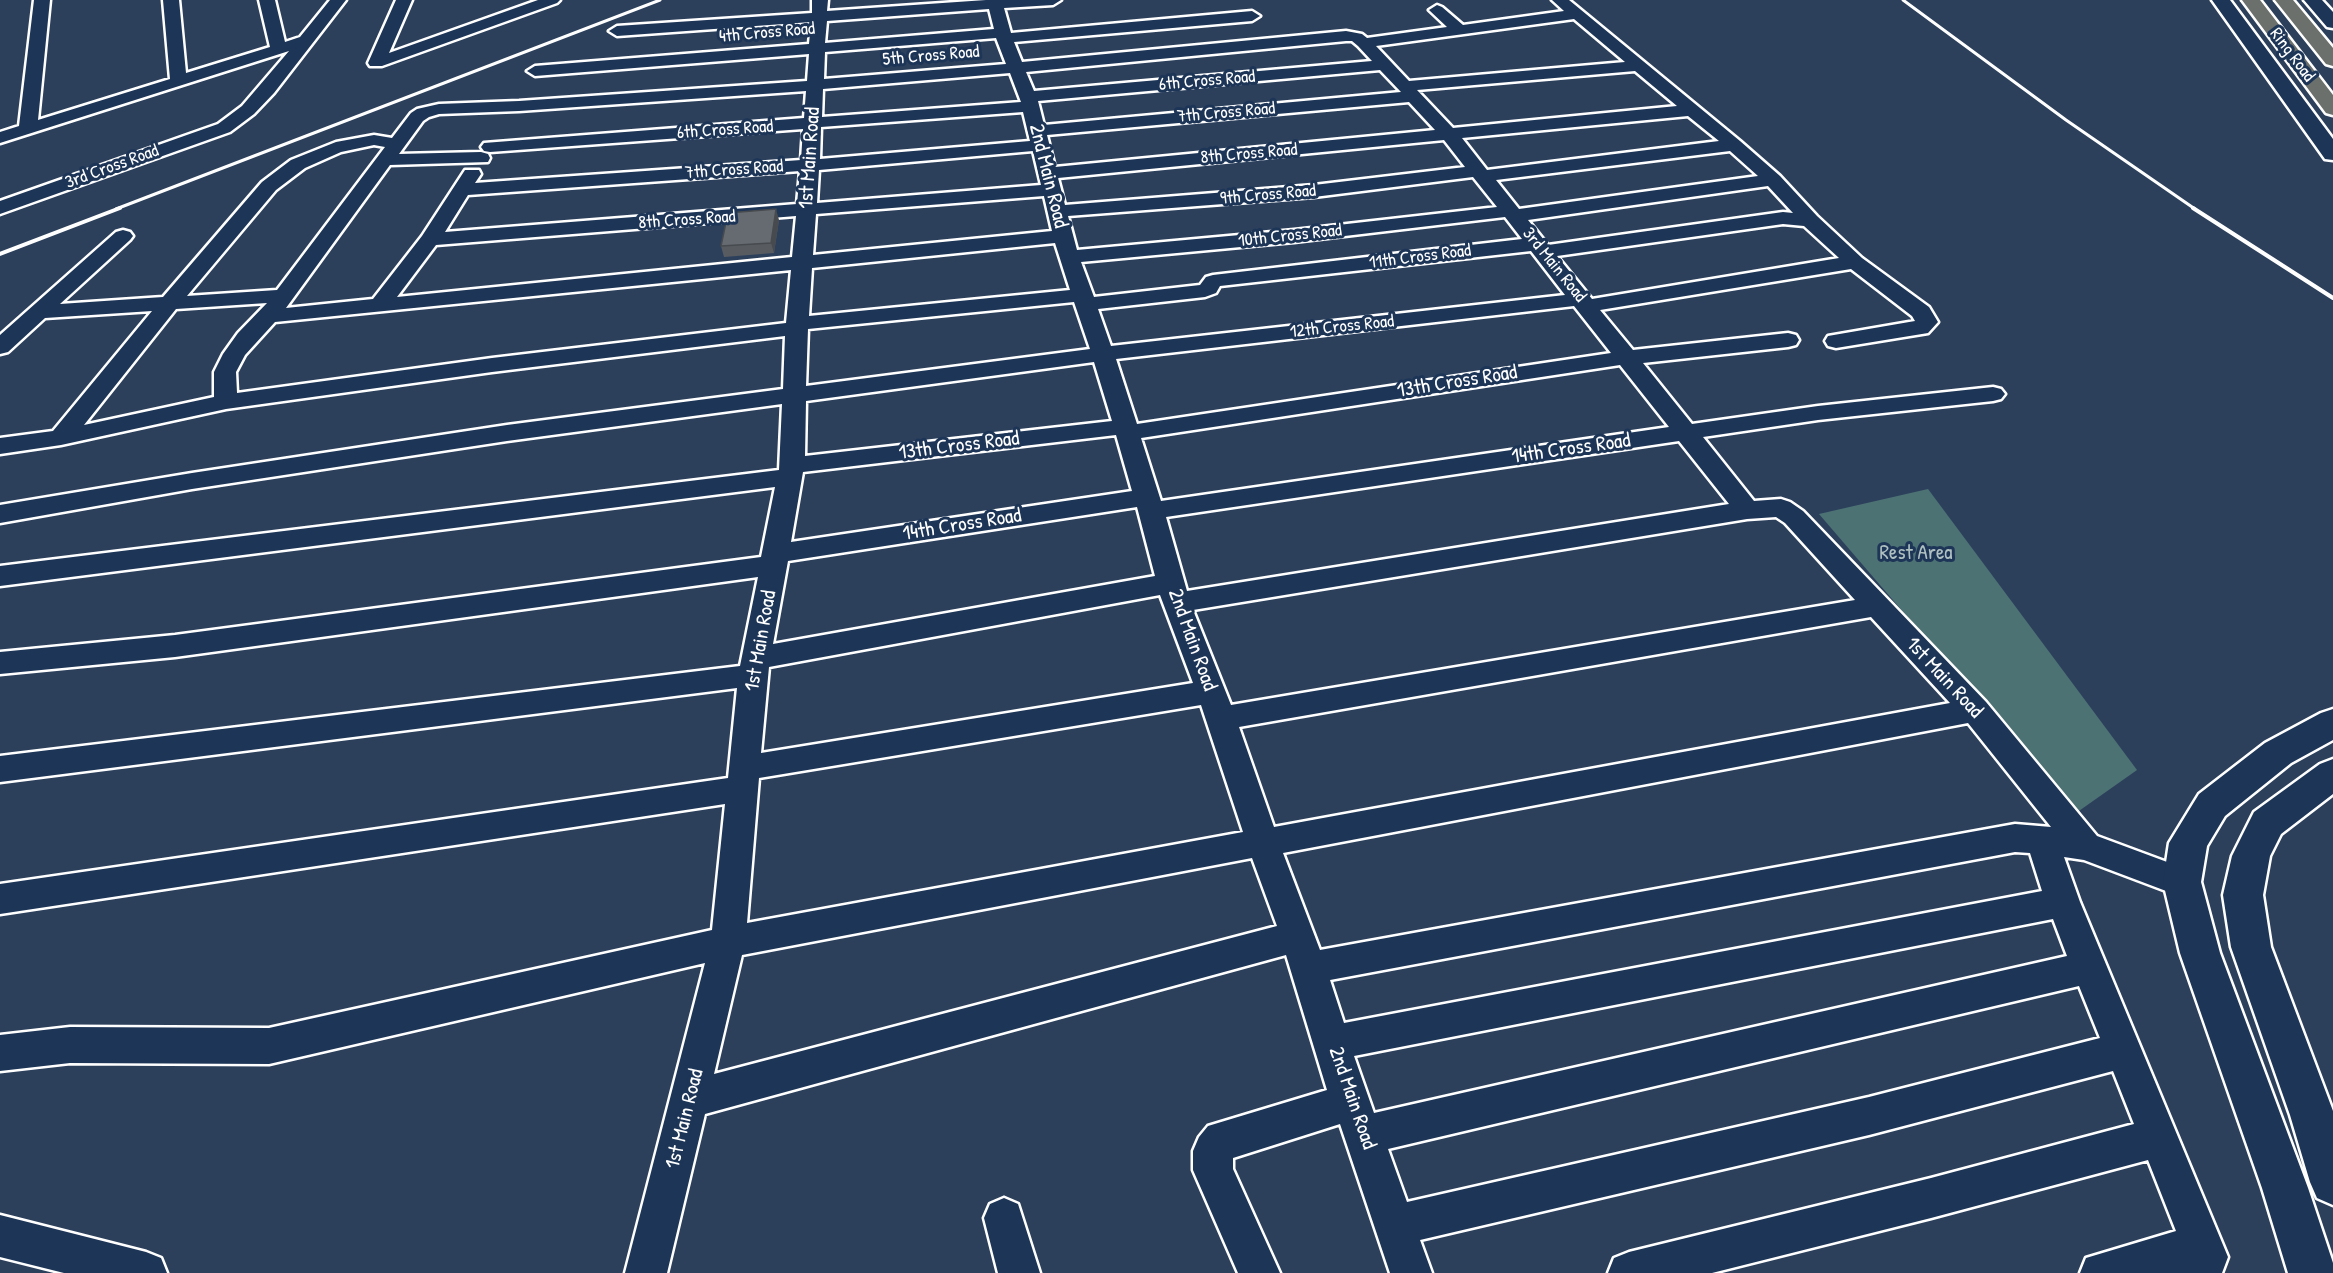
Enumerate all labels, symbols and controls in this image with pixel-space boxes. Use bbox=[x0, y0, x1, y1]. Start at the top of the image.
street label: 4th Cross Road bbox=[718, 18, 816, 48]
street label: Ring Road bbox=[2265, 24, 2319, 86]
street label: 5th Cross Road bbox=[882, 41, 980, 71]
street label: 6th Cross Road bbox=[1158, 66, 1256, 96]
street label: 7th Cross Road bbox=[1176, 98, 1276, 128]
street label: 1st Main Road bbox=[794, 106, 826, 210]
street label: 6th Cross Road bbox=[676, 116, 774, 144]
street label: 2nd Main Road bbox=[1023, 121, 1073, 231]
street label: 8th Cross Road bbox=[1200, 139, 1298, 169]
street label: 3rd Cross Road bbox=[62, 140, 162, 194]
street label: 7th Cross Road bbox=[684, 156, 784, 184]
street label: 9th Cross Road bbox=[1219, 180, 1317, 210]
street label: 8th Cross Road bbox=[638, 206, 736, 234]
street label: 10th Cross Road bbox=[1237, 220, 1343, 252]
street label: 3rd Main Road bbox=[1517, 223, 1591, 307]
street label: 11th Cross Road bbox=[1368, 240, 1472, 274]
street label: 12th Cross Road bbox=[1289, 311, 1395, 343]
street label: 13th Cross Road bbox=[1395, 360, 1519, 404]
street label: 13th Cross Road bbox=[897, 426, 1021, 466]
street label: 14th Cross Road bbox=[1510, 428, 1632, 470]
street label: 14th Cross Road bbox=[901, 503, 1023, 547]
park label: Rest Area bbox=[1880, 540, 1952, 566]
street label: 2nd Main Road bbox=[1162, 586, 1222, 694]
street label: 1st Main Road bbox=[740, 589, 782, 693]
street label: 1st Main Road bbox=[1900, 632, 1988, 724]
street label: 2nd Main Road bbox=[1323, 1044, 1381, 1152]
street label: 1st Main Road bbox=[660, 1066, 710, 1172]

